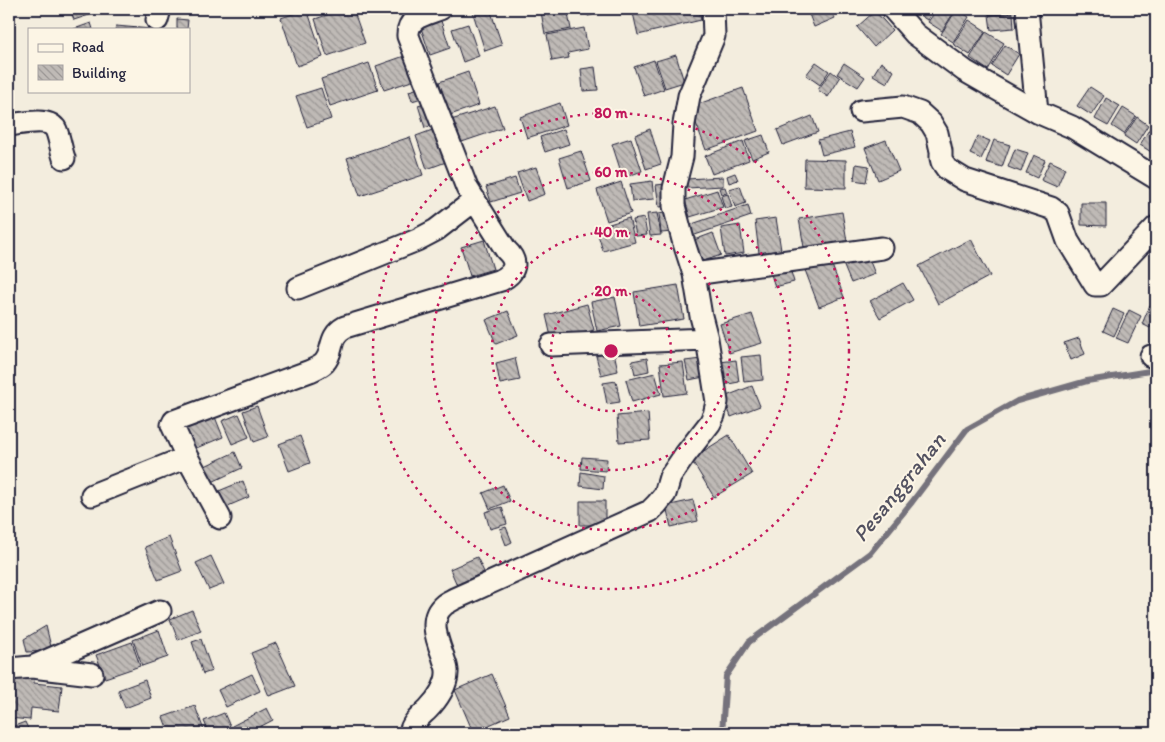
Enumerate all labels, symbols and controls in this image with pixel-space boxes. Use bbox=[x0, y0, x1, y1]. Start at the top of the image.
legend bbox=[28, 28, 190, 92]
text: Road bbox=[72, 38, 105, 56]
text: Building bbox=[72, 64, 126, 82]
text: 80 m bbox=[594, 104, 628, 122]
text: 60 m bbox=[594, 163, 628, 181]
text: 40 m bbox=[594, 223, 629, 241]
text: 20 m bbox=[594, 282, 628, 300]
centre of rings bbox=[602, 342, 620, 360]
water label: Pesanggrahan bbox=[847, 427, 952, 547]

